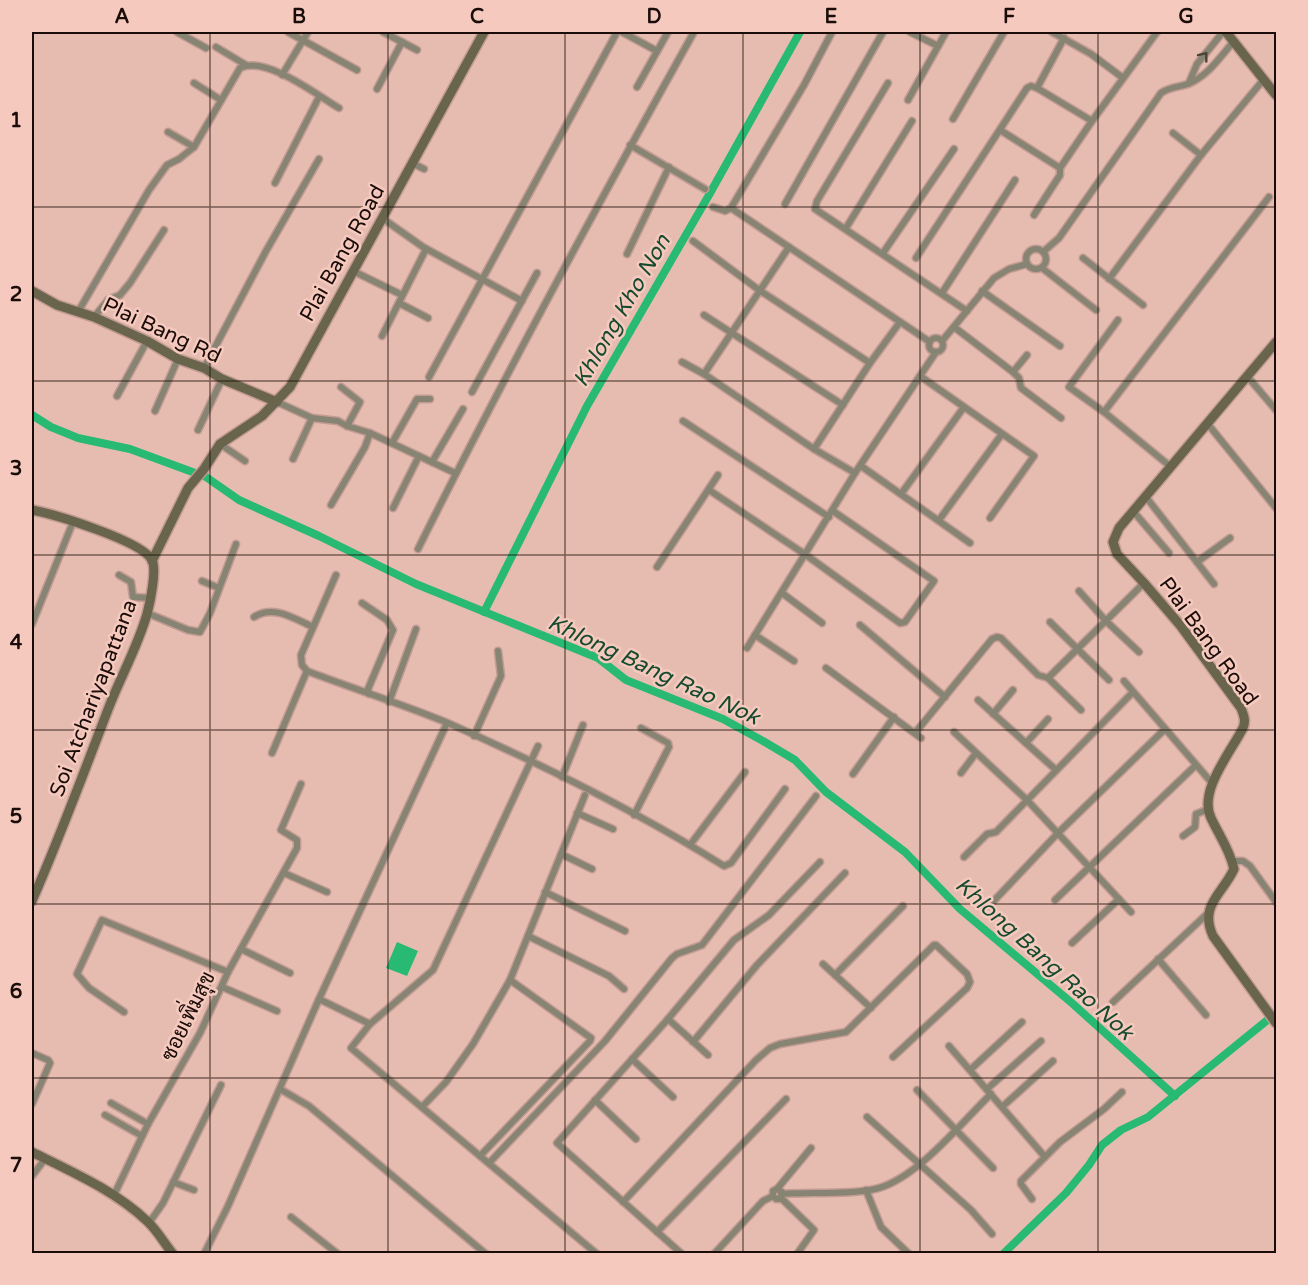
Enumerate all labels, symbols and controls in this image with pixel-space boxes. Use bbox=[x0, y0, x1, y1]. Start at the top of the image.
text: A bbox=[115, 5, 130, 29]
text: B bbox=[292, 5, 306, 29]
text: C bbox=[470, 5, 484, 29]
text: D bbox=[646, 5, 662, 29]
text: E bbox=[825, 5, 838, 29]
text: F bbox=[1003, 5, 1015, 29]
text: G bbox=[1178, 5, 1194, 29]
one-way arrow bbox=[1196, 52, 1207, 63]
text: 1 bbox=[10, 109, 22, 133]
street label: Plai Bang Road bbox=[295, 181, 390, 326]
water label: Khlong Kho Non bbox=[568, 229, 676, 391]
text: 2 bbox=[10, 283, 22, 307]
street label: Plai Bang Rd bbox=[99, 292, 225, 369]
text: 3 bbox=[10, 457, 22, 481]
street label: Plai Bang Road bbox=[1154, 572, 1263, 710]
street label: Soi Atchariyapattana bbox=[44, 596, 143, 800]
water label: Khlong Bang Rao Nok bbox=[544, 609, 765, 731]
text: 4 bbox=[10, 631, 23, 655]
text: 5 bbox=[10, 805, 22, 829]
water label: Khlong Bang Rao Nok bbox=[950, 872, 1140, 1047]
street label: ซอยเพิ่มสุข bbox=[150, 964, 222, 1065]
text: 6 bbox=[10, 980, 22, 1004]
text: 7 bbox=[10, 1154, 22, 1178]

